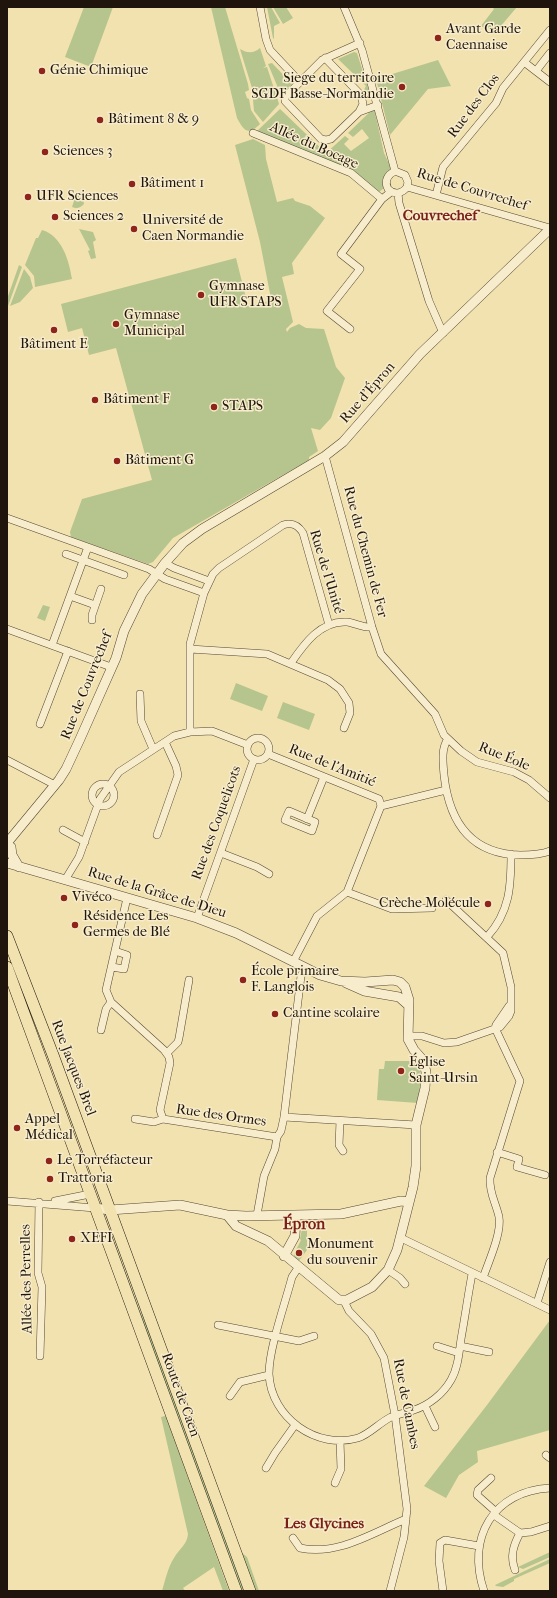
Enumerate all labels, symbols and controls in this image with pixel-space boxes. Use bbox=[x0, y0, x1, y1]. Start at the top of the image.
place label: Avant Garde Caennaise bbox=[446, 22, 521, 54]
marker: Avant Garde Caennaise bbox=[433, 33, 443, 43]
place label: Génie Chimique bbox=[50, 63, 148, 79]
marker: Génie Chimique bbox=[37, 66, 47, 76]
place label: Siege du territoire SGDF Basse-Normandie bbox=[251, 71, 394, 104]
street label: Rue des Clos bbox=[444, 71, 504, 141]
marker: Siege du territoire SGDF Basse-Normandie bbox=[397, 82, 407, 92]
place label: Bâtiment 8 & 9 bbox=[108, 112, 199, 128]
marker: Bâtiment 8 & 9 bbox=[95, 115, 105, 125]
street label: Allée du Bocage bbox=[267, 119, 361, 173]
place label: Sciences 3 bbox=[53, 144, 112, 160]
marker: Sciences 3 bbox=[40, 147, 50, 157]
street label: Rue de Couvrechef bbox=[415, 165, 529, 215]
place label: Bâtiment 1 bbox=[140, 176, 204, 192]
marker: Bâtiment 1 bbox=[127, 179, 137, 189]
place label: UFR Sciences bbox=[36, 189, 118, 205]
marker: UFR Sciences bbox=[23, 192, 33, 202]
district label: Couvrechef bbox=[403, 207, 477, 225]
place label: Sciences 2 bbox=[63, 209, 124, 225]
marker: Sciences 2 bbox=[50, 212, 60, 222]
place label: Université de Caen Normandie bbox=[142, 213, 244, 246]
marker: Université de Caen Normandie bbox=[129, 224, 139, 234]
place label: Gymnase UFR STAPS bbox=[209, 279, 282, 312]
marker: Gymnase UFR STAPS bbox=[196, 290, 206, 300]
place label: Gymnase Municipal bbox=[124, 308, 185, 340]
marker: Gymnase Municipal bbox=[111, 319, 121, 329]
marker: Bâtiment E bbox=[49, 325, 59, 335]
place label: Bâtiment E bbox=[20, 337, 88, 353]
street label: Rue d'Épron bbox=[337, 359, 399, 427]
place label: Bâtiment F bbox=[103, 392, 170, 408]
marker: Bâtiment F bbox=[90, 395, 100, 405]
place label: STAPS bbox=[222, 399, 263, 415]
marker: STAPS bbox=[209, 402, 219, 412]
place label: Bâtiment G bbox=[125, 453, 194, 469]
marker: Bâtiment G bbox=[112, 456, 122, 466]
street label: Rue du Chemin de Fer bbox=[339, 485, 391, 619]
street label: Rue de l'Unité bbox=[305, 528, 347, 616]
street label: Rue de Couvrechef bbox=[58, 630, 116, 742]
street label: Rue Éole bbox=[476, 739, 532, 775]
street label: Rue de l'Amitié bbox=[286, 741, 378, 791]
street label: Rue des Coquelicots bbox=[189, 764, 245, 882]
street label: Rue de la Grâce de Dieu bbox=[86, 864, 228, 922]
place label: Vivéco bbox=[72, 890, 112, 906]
marker: Vivéco bbox=[59, 893, 69, 903]
place label: Crèche Molécule bbox=[379, 896, 480, 912]
marker: Crèche Molécule bbox=[483, 899, 493, 909]
place label: Résidence Les Germes de Blé bbox=[83, 909, 170, 942]
marker: Résidence Les Germes de Blé bbox=[70, 920, 80, 930]
place label: École primaire F. Langlois bbox=[251, 964, 339, 996]
marker: École primaire F. Langlois bbox=[238, 975, 248, 985]
place label: Cantine scolaire bbox=[283, 1006, 380, 1022]
marker: Cantine scolaire bbox=[270, 1009, 280, 1019]
street label: Rue Jacques Brel bbox=[47, 1018, 99, 1118]
place label: Église Saint-Ursin bbox=[409, 1055, 478, 1088]
marker: Église Saint-Ursin bbox=[396, 1066, 406, 1076]
street label: Rue des Ormes bbox=[175, 1101, 267, 1131]
place label: Appel Médical bbox=[25, 1112, 73, 1144]
marker: Appel Médical bbox=[12, 1123, 22, 1133]
place label: Le Torréfacteur bbox=[57, 1153, 152, 1169]
marker: Le Torréfacteur bbox=[44, 1156, 54, 1166]
place label: Trattoria bbox=[58, 1171, 112, 1187]
marker: Trattoria bbox=[45, 1174, 55, 1184]
district label: Épron bbox=[283, 1215, 325, 1235]
street label: Allée des Perrelles bbox=[18, 1224, 36, 1334]
place label: XEFI bbox=[80, 1231, 112, 1247]
marker: XEFI bbox=[67, 1234, 77, 1244]
place label: Monument du souvenir bbox=[307, 1237, 377, 1270]
marker: Monument du souvenir bbox=[294, 1248, 304, 1258]
street label: Route de Caen bbox=[157, 1351, 203, 1439]
street label: Rue de Cambes bbox=[389, 1357, 423, 1451]
district label: Les Glycines bbox=[284, 1515, 364, 1533]

